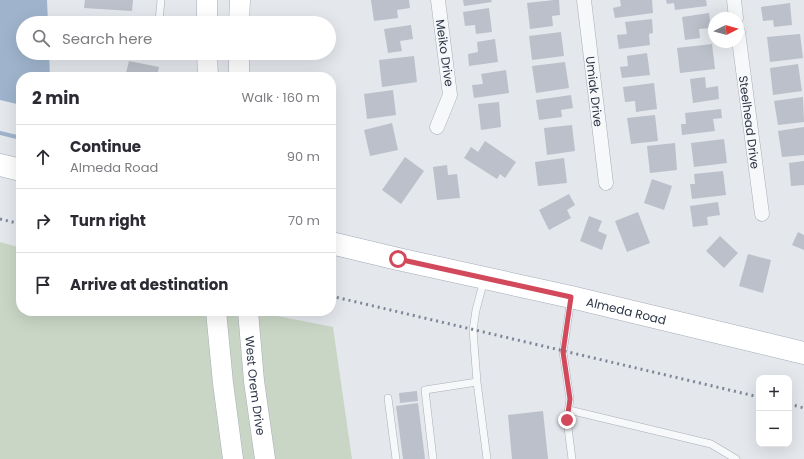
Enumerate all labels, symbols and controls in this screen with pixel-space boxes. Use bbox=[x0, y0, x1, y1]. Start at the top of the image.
north arrow bbox=[708, 12, 744, 48]
search box bbox=[16, 16, 336, 60]
street label: Meiko Drive bbox=[432, 18, 458, 88]
icon: search bbox=[30, 27, 52, 49]
text: Search here bbox=[62, 28, 152, 49]
street label: Umiak Drive bbox=[582, 55, 608, 128]
street label: Steelhead Drive bbox=[735, 75, 764, 170]
text: 2 min bbox=[32, 86, 80, 110]
text: Walk · 160 m bbox=[241, 88, 320, 107]
text: Continue bbox=[70, 136, 141, 157]
icon: ahead bbox=[32, 146, 54, 168]
text: 90 m bbox=[287, 147, 320, 166]
text: Almeda Road bbox=[70, 158, 158, 177]
icon: right bbox=[32, 210, 54, 232]
text: Turn right bbox=[70, 210, 146, 231]
text: 70 m bbox=[288, 211, 320, 230]
route start bbox=[389, 250, 407, 268]
icon: arrive bbox=[32, 274, 54, 296]
text: Arrive at destination bbox=[70, 274, 228, 295]
street label: Almeda Road bbox=[585, 293, 668, 328]
street label: West Orem Drive bbox=[242, 335, 270, 436]
map controls bbox=[756, 375, 792, 447]
button: + bbox=[756, 375, 792, 411]
route end bbox=[558, 411, 576, 429]
button: − bbox=[756, 411, 792, 447]

